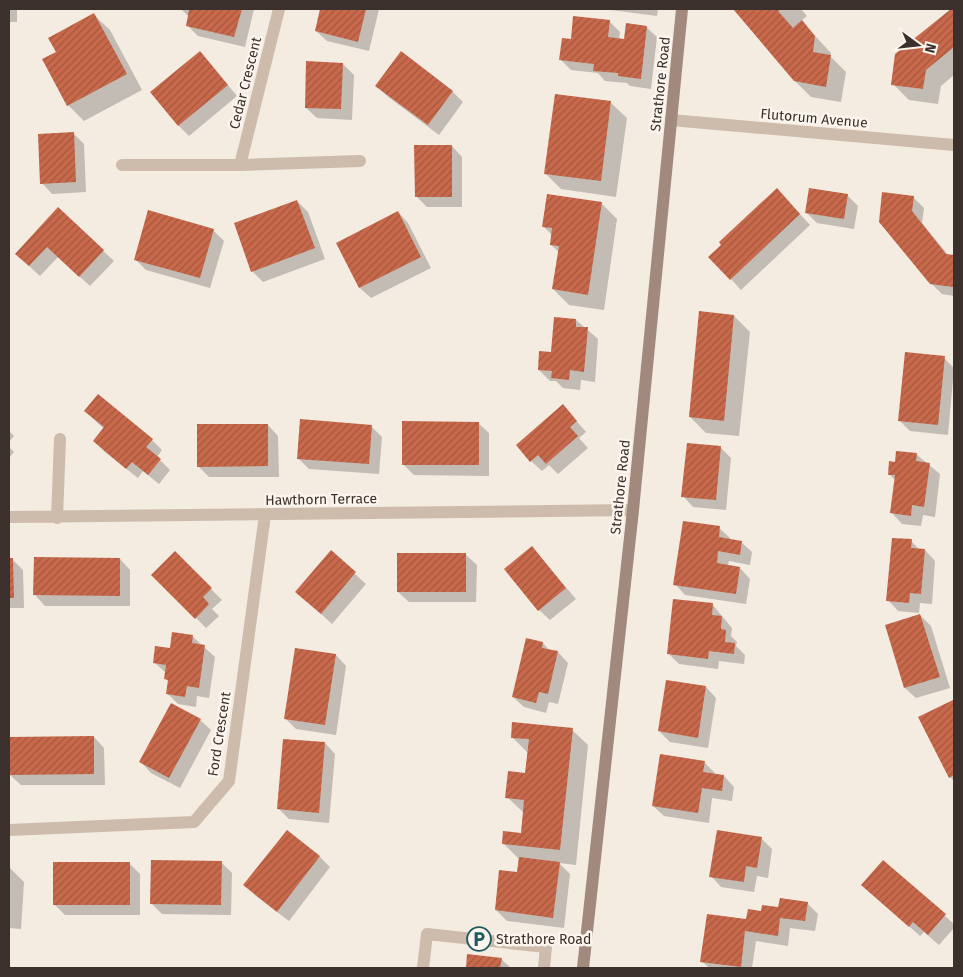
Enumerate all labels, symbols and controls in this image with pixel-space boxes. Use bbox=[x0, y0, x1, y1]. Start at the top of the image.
north arrow bbox=[893, 20, 943, 70]
street label: Cedar Crescent bbox=[226, 34, 265, 131]
street label: Strathore Road bbox=[647, 36, 674, 132]
text: N bbox=[921, 42, 939, 55]
street label: Flutorum Avenue bbox=[760, 105, 868, 132]
street label: Strathore Road bbox=[607, 439, 634, 535]
street label: Hawthorn Terrace bbox=[265, 490, 377, 509]
street label: Ford Crescent bbox=[204, 689, 235, 778]
parking icon: Strathore Road bbox=[466, 926, 492, 952]
place label: Strathore Road bbox=[496, 931, 591, 948]

